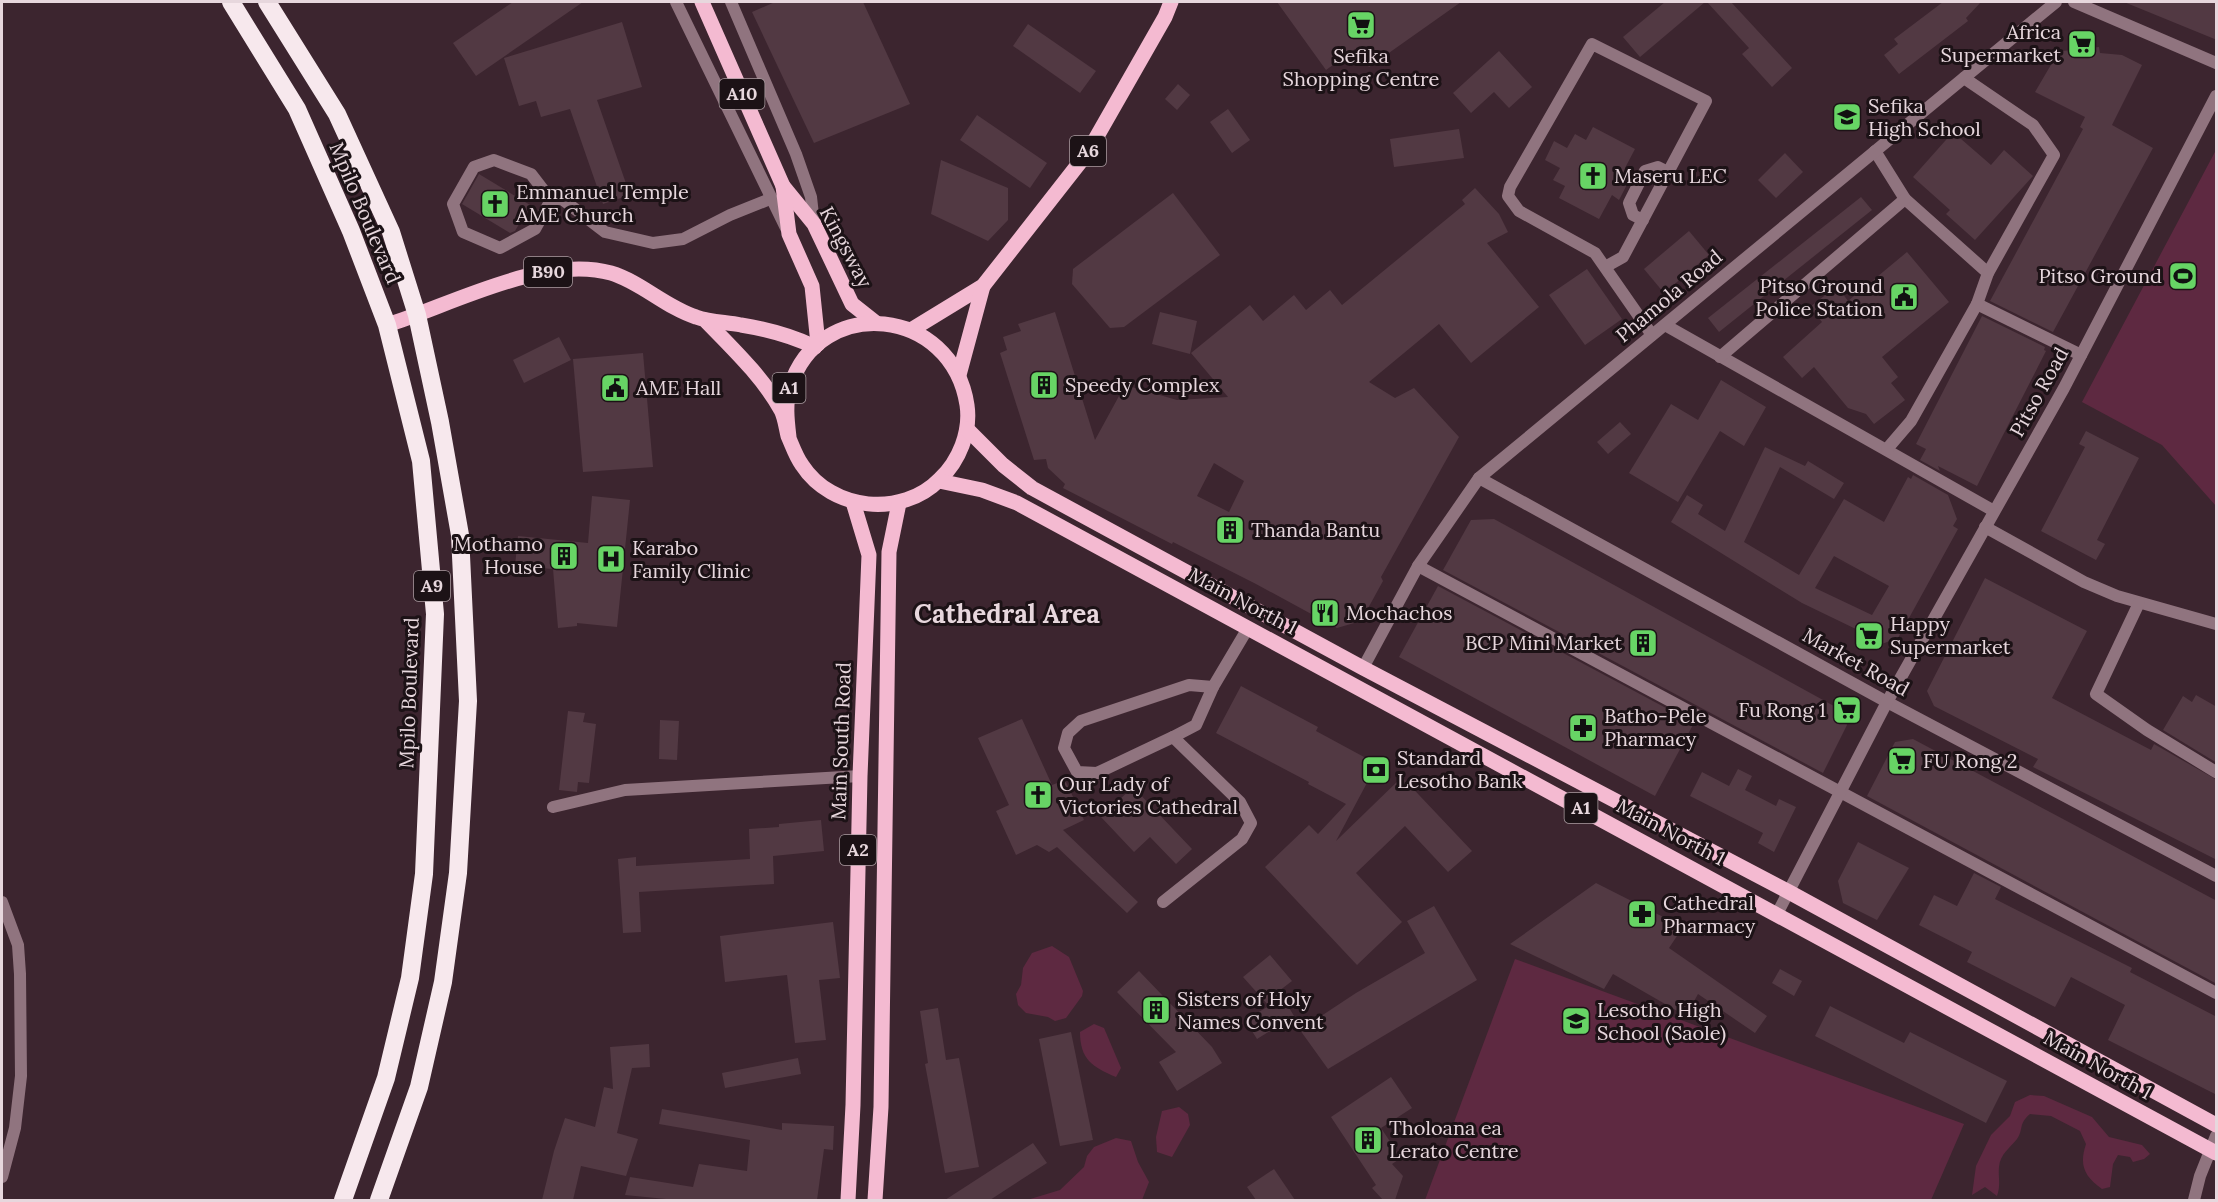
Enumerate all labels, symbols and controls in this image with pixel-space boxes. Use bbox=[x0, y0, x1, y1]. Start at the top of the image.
supermarket icon: Sefika Shopping Centre bbox=[1345, 9, 1377, 41]
place label: Africa Supermarket bbox=[1941, 19, 2061, 67]
supermarket icon: Africa Supermarket bbox=[2066, 28, 2098, 60]
place label: Sefika Shopping Centre bbox=[1283, 43, 1440, 91]
road number: A10 bbox=[720, 79, 764, 109]
place label: Sefika High School bbox=[1868, 93, 1981, 141]
school or university icon: Sefika High School bbox=[1831, 101, 1863, 133]
road number: A6 bbox=[1070, 136, 1106, 166]
street label: Mpilo Boulevard bbox=[324, 138, 407, 287]
church icon: Maseru LEC bbox=[1577, 160, 1609, 192]
place label: Maseru LEC bbox=[1614, 163, 1727, 188]
place label: Emmanuel Temple AME Church bbox=[515, 179, 689, 227]
church icon: Emmanuel Temple AME Church bbox=[479, 188, 511, 220]
street label: Kingsway bbox=[815, 202, 878, 292]
street label: Phamola Road bbox=[1610, 244, 1727, 347]
road number: B90 bbox=[524, 257, 572, 287]
sports icon: Pitso Ground bbox=[2167, 260, 2199, 292]
place label: Pitso Ground bbox=[2039, 263, 2162, 288]
place label: Pitso Ground Police Station bbox=[1755, 273, 1883, 321]
public building icon: Pitso Ground Police Station bbox=[1888, 281, 1920, 313]
street label: Pitso Road bbox=[2004, 343, 2073, 441]
building icon: Speedy Complex bbox=[1028, 369, 1060, 401]
public building icon: AME Hall bbox=[599, 372, 631, 404]
place label: Speedy Complex bbox=[1065, 372, 1220, 397]
road number: A1 bbox=[772, 373, 806, 403]
place label: AME Hall bbox=[635, 375, 721, 400]
building icon: Thanda Bantu bbox=[1214, 514, 1246, 546]
place label: Thanda Bantu bbox=[1251, 517, 1380, 542]
place label: Mothamo House bbox=[453, 531, 543, 579]
place label: Karabo Family Clinic bbox=[632, 535, 751, 583]
building icon: Mothamo House bbox=[548, 540, 580, 572]
hospital icon: Karabo Family Clinic bbox=[595, 543, 627, 575]
street label: Main North 1 bbox=[1185, 561, 1302, 640]
road number: A9 bbox=[414, 571, 450, 601]
district label: Cathedral Area bbox=[914, 597, 1100, 630]
restaurant icon: Mochachos bbox=[1309, 597, 1341, 629]
place label: Mochachos bbox=[1346, 600, 1452, 625]
place label: Happy Supermarket bbox=[1890, 611, 2011, 659]
street label: Mpilo Boulevard bbox=[393, 617, 424, 769]
supermarket icon: Happy Supermarket bbox=[1853, 620, 1885, 652]
street label: Market Road bbox=[1799, 622, 1914, 701]
building icon: BCP Mini Market bbox=[1627, 627, 1659, 659]
place label: BCP Mini Market bbox=[1465, 630, 1622, 655]
street label: Main South Road bbox=[825, 662, 856, 820]
supermarket icon: Fu Rong 1 bbox=[1831, 694, 1863, 726]
place label: Fu Rong 1 bbox=[1738, 697, 1826, 722]
place label: Batho-Pele Pharmacy bbox=[1604, 703, 1707, 751]
pharmacy icon: Batho-Pele Pharmacy bbox=[1567, 712, 1599, 744]
place label: Standard Lesotho Bank bbox=[1397, 745, 1523, 793]
supermarket icon: FU Rong 2 bbox=[1886, 745, 1918, 777]
place label: FU Rong 2 bbox=[1923, 748, 2018, 773]
bank icon: Standard Lesotho Bank bbox=[1360, 754, 1392, 786]
place label: Our Lady of Victories Cathedral bbox=[1058, 771, 1238, 819]
church icon: Our Lady of Victories Cathedral bbox=[1022, 779, 1054, 811]
street label: Main North 1 bbox=[1613, 792, 1730, 871]
road number: A1 bbox=[1564, 793, 1598, 823]
road number: A2 bbox=[840, 835, 876, 865]
place label: Cathedral Pharmacy bbox=[1663, 890, 1756, 938]
pharmacy icon: Cathedral Pharmacy bbox=[1626, 898, 1658, 930]
place label: Sisters of Holy Names Convent bbox=[1177, 986, 1324, 1034]
building icon: Sisters of Holy Names Convent bbox=[1140, 994, 1172, 1026]
place label: Lesotho High School (Saole) bbox=[1597, 997, 1726, 1046]
school or university icon: Lesotho High School (Saole) bbox=[1560, 1005, 1592, 1037]
street label: Main North 1 bbox=[2040, 1025, 2157, 1104]
place label: Tholoana ea Lerato Centre bbox=[1389, 1115, 1519, 1163]
building icon: Tholoana ea Lerato Centre bbox=[1352, 1124, 1384, 1156]

